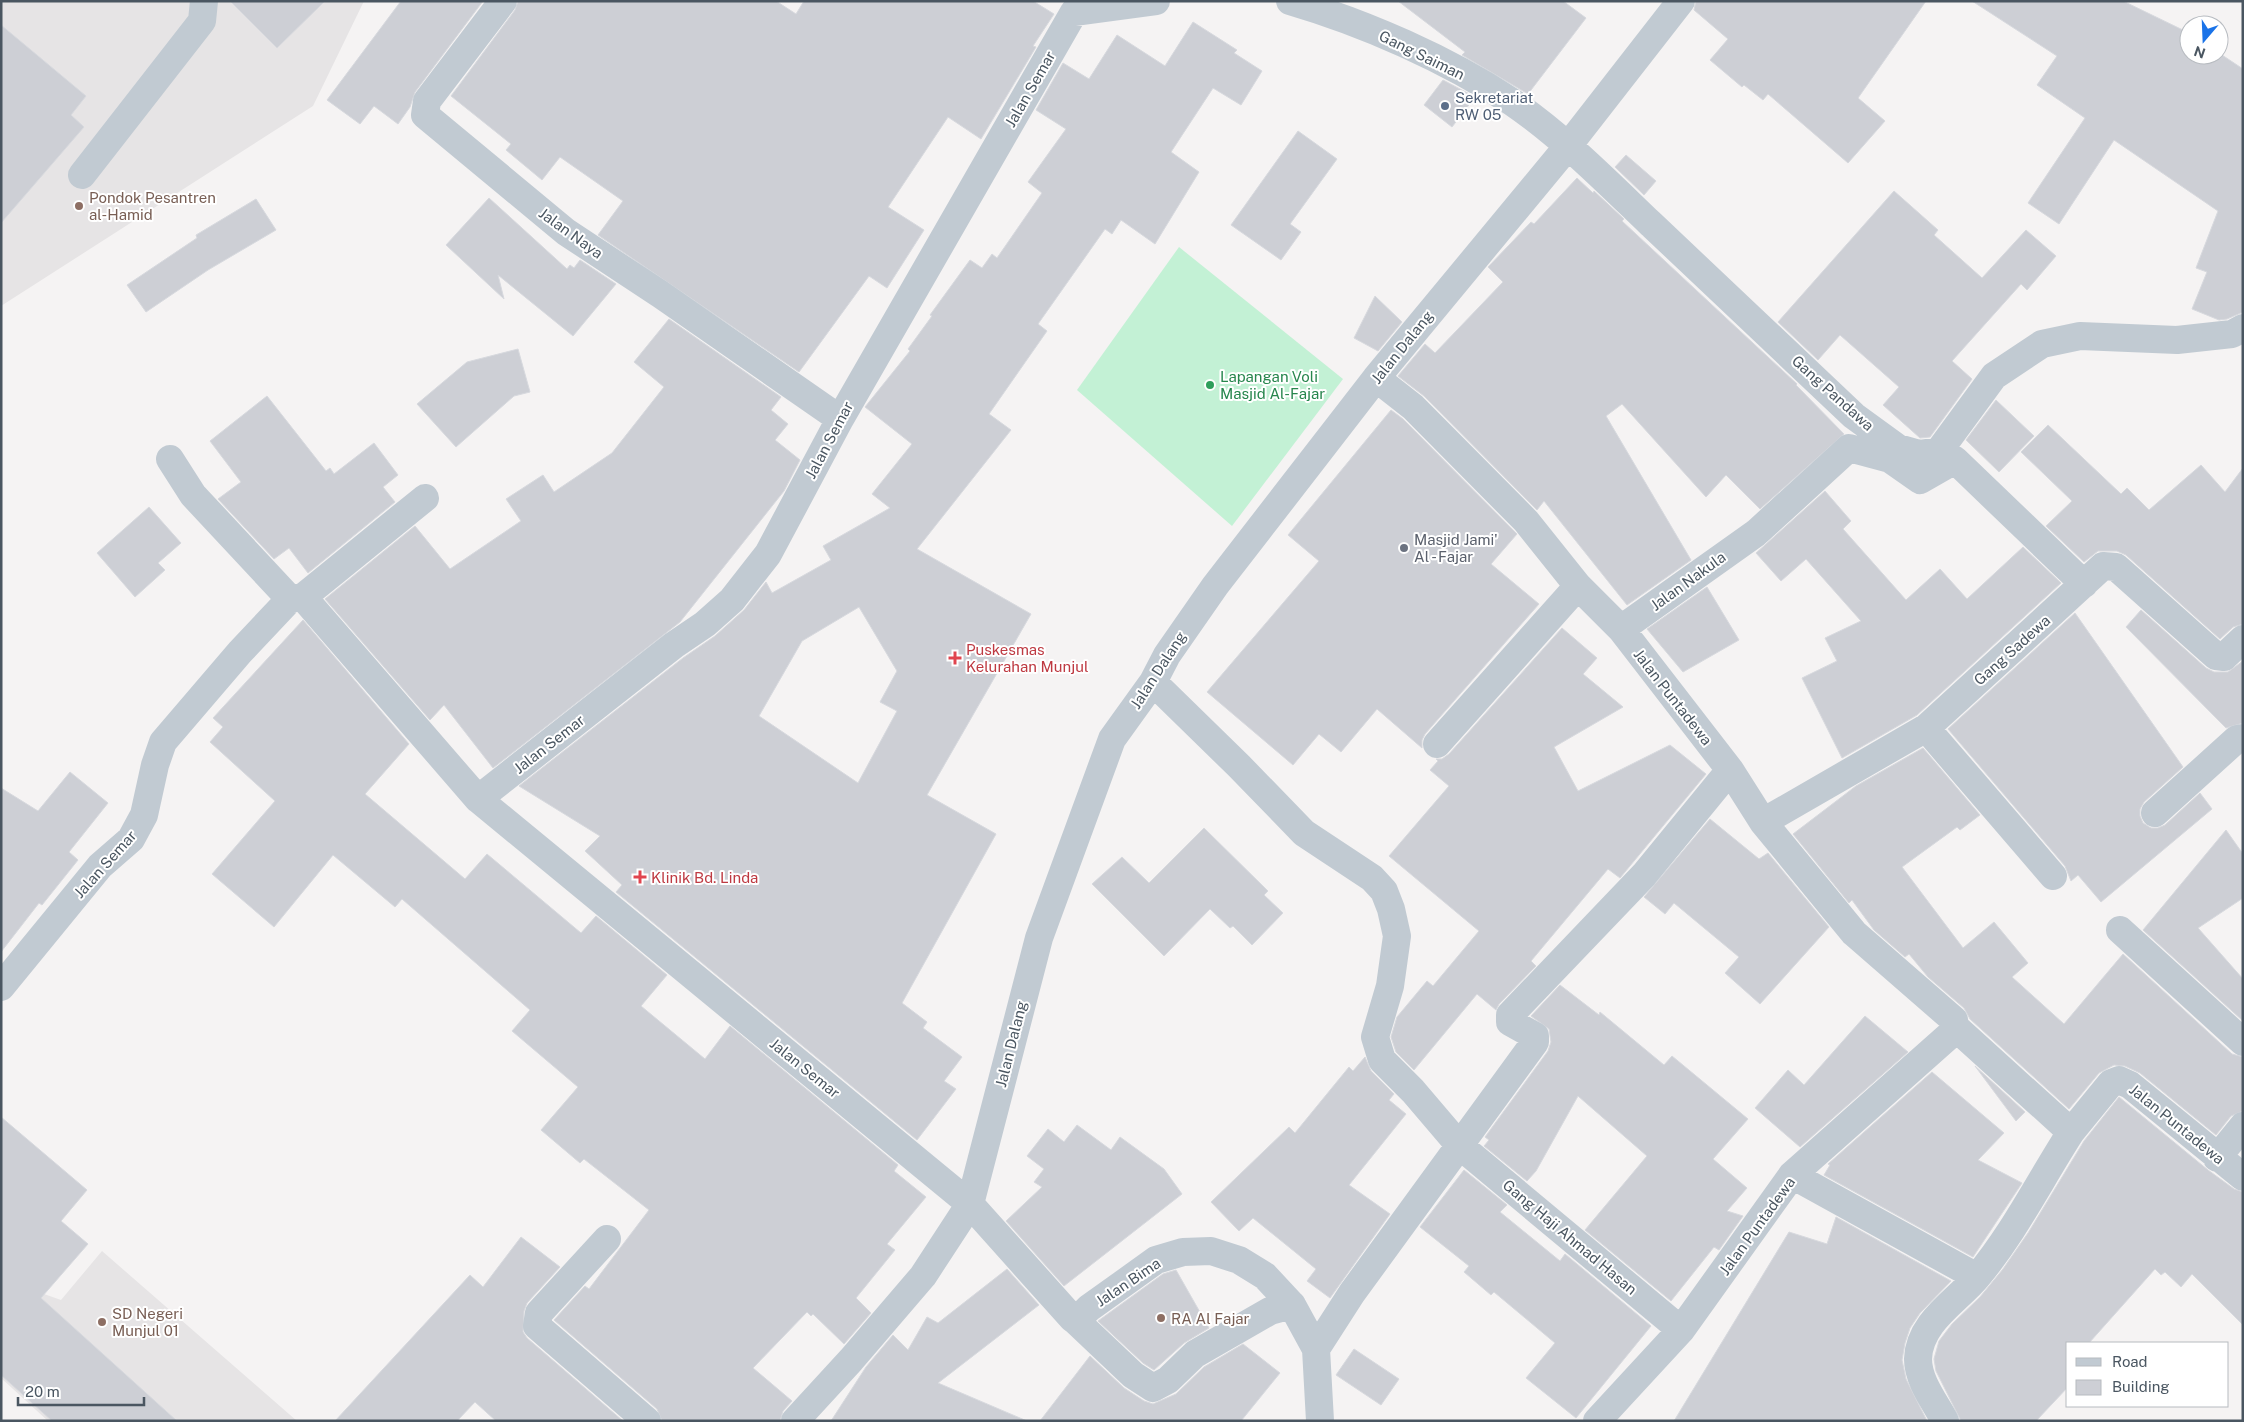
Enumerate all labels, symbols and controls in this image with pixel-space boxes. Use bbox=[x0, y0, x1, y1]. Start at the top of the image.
north arrow bbox=[2179, 15, 2229, 65]
street label: Gang Saiman bbox=[1377, 27, 1467, 83]
text: N bbox=[2192, 43, 2208, 62]
street label: Jalan Semar bbox=[1001, 48, 1059, 130]
place label: Sekretariat RW 05 bbox=[1455, 89, 1533, 123]
marker: Sekretariat RW 05 bbox=[1439, 100, 1451, 112]
place label: Pondok Pesantren al-Hamid bbox=[89, 189, 216, 223]
marker: Pondok Pesantren al-Hamid bbox=[73, 200, 85, 212]
street label: Jalan Naya bbox=[536, 204, 606, 262]
street label: Jalan Dalang bbox=[1367, 307, 1437, 387]
street label: Gang Pandawa bbox=[1789, 352, 1877, 434]
place label: Lapangan Voli Masjid Al-Fajar bbox=[1220, 368, 1325, 402]
marker: Lapangan Voli Masjid Al-Fajar bbox=[1204, 379, 1216, 391]
street label: Jalan Semar bbox=[802, 398, 856, 481]
place label: Masjid Jami' Al - Fajar bbox=[1414, 531, 1498, 565]
marker: Masjid Jami' Al - Fajar bbox=[1398, 542, 1410, 554]
street label: Jalan Nakula bbox=[1647, 548, 1729, 614]
street label: Gang Sadewa bbox=[1970, 611, 2054, 689]
street label: Jalan Dalang bbox=[1127, 628, 1189, 712]
place label: Puskesmas Kelurahan Munjul bbox=[966, 641, 1089, 675]
street label: Jalan Puntadewa bbox=[1630, 646, 1716, 748]
marker: Puskesmas Kelurahan Munjul bbox=[948, 651, 962, 665]
street label: Jalan Semar bbox=[510, 711, 588, 777]
street label: Jalan Semar bbox=[70, 827, 140, 901]
place label: Klinik Bd. Linda bbox=[651, 869, 758, 886]
marker: Klinik Bd. Linda bbox=[633, 870, 647, 884]
street label: Jalan Dalang bbox=[992, 999, 1030, 1089]
street label: Jalan Semar bbox=[767, 1035, 843, 1101]
street label: Jalan Puntadewa bbox=[2126, 1081, 2228, 1167]
street label: Jalan Puntadewa bbox=[1716, 1174, 1798, 1278]
street label: Gang Haji Ahmad Hasan bbox=[1500, 1176, 1640, 1298]
street label: Jalan Bima bbox=[1092, 1254, 1164, 1310]
place label: SD Negeri Munjul 01 bbox=[112, 1305, 183, 1339]
place label: RA Al Fajar bbox=[1171, 1310, 1250, 1327]
marker: RA Al Fajar bbox=[1155, 1312, 1167, 1324]
marker: SD Negeri Munjul 01 bbox=[96, 1316, 108, 1328]
legend bbox=[2066, 1342, 2229, 1407]
text: Road bbox=[2112, 1353, 2148, 1370]
scale bar bbox=[18, 1374, 144, 1406]
text: Building bbox=[2112, 1378, 2170, 1395]
text: 20 m bbox=[25, 1383, 60, 1400]

